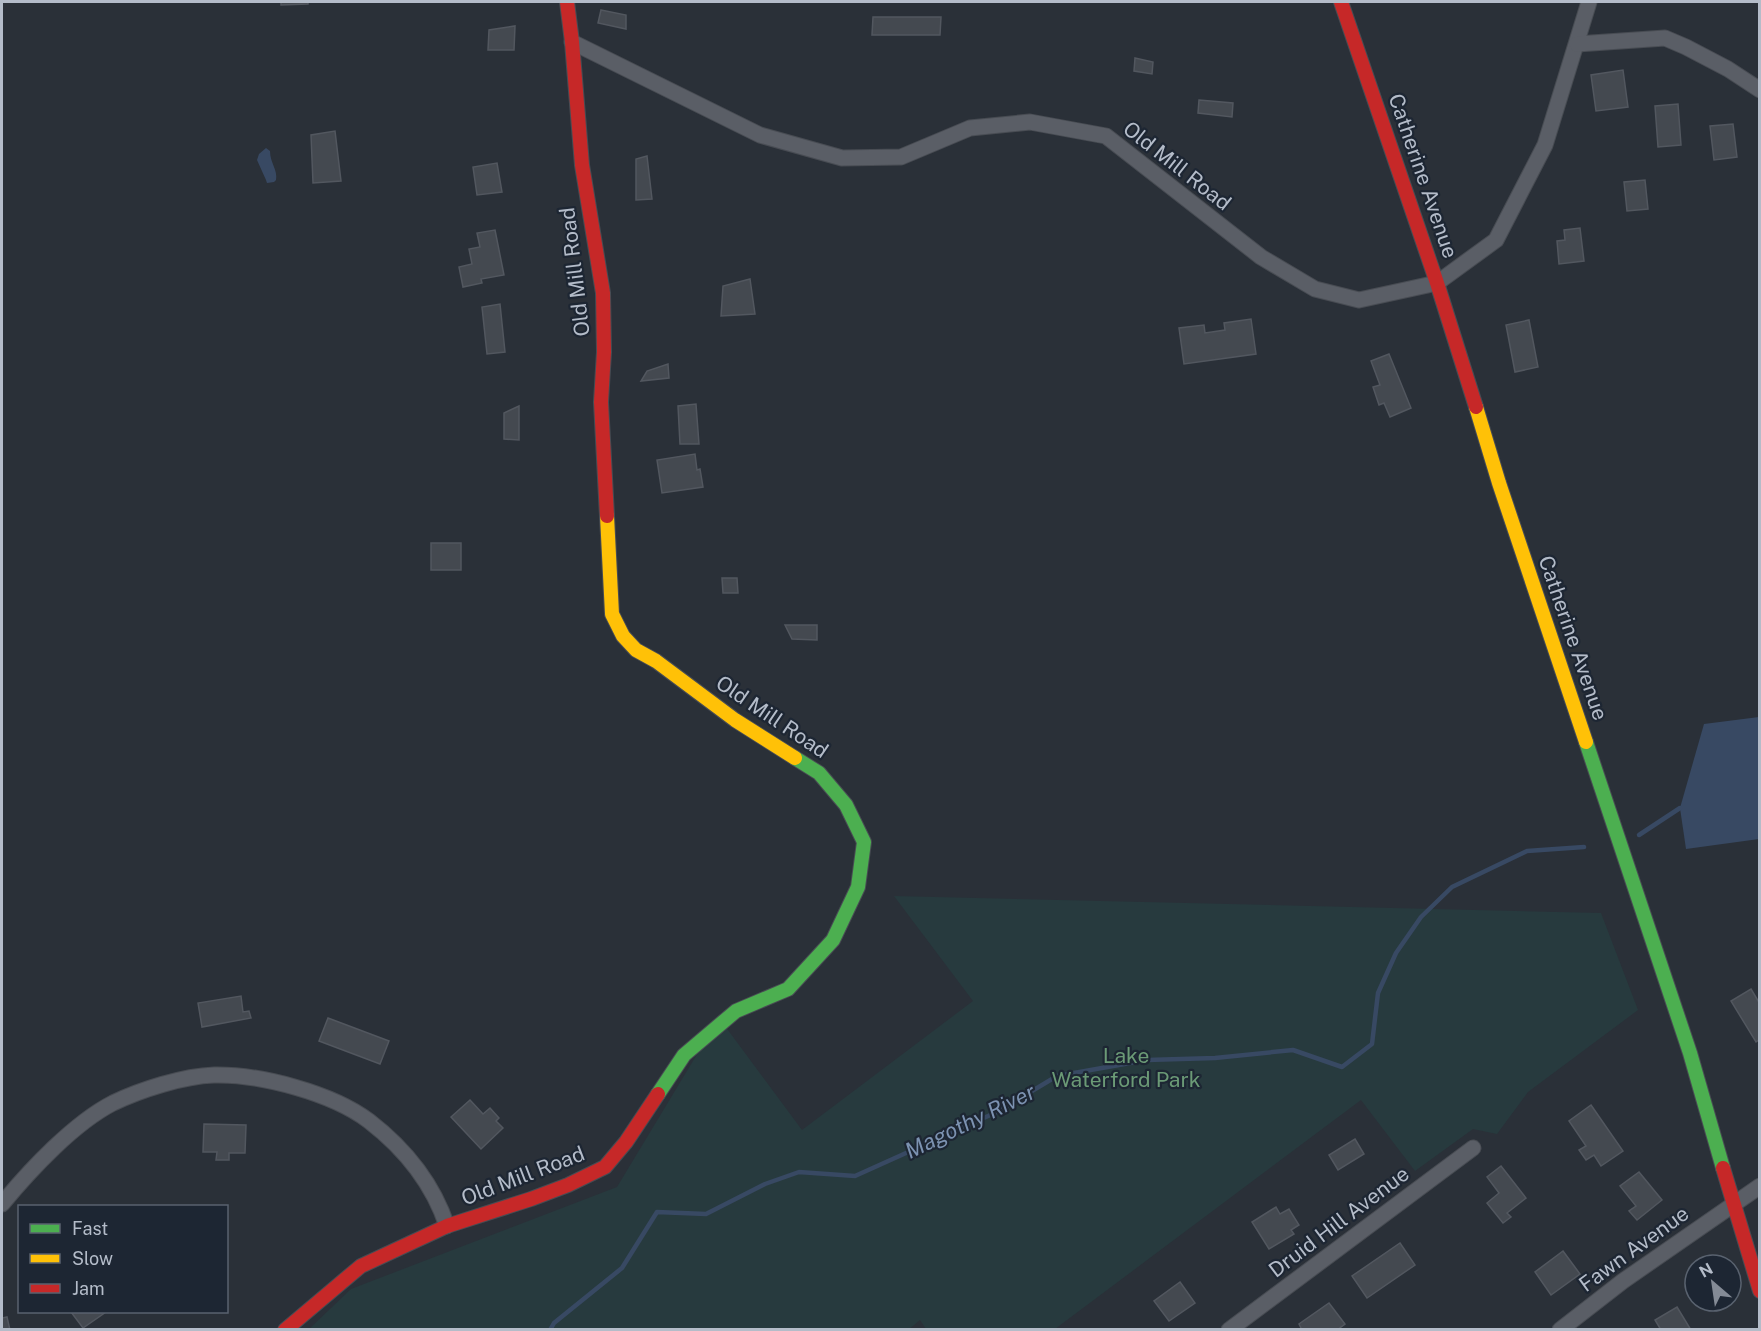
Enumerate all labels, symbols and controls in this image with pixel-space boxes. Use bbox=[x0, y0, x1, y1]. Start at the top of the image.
street label: Catherine Avenue bbox=[1384, 90, 1463, 261]
street label: Old Mill Road bbox=[1118, 116, 1236, 215]
street label: Old Mill Road bbox=[554, 206, 595, 338]
street label: Catherine Avenue bbox=[1534, 552, 1613, 723]
street label: Old Mill Road bbox=[711, 670, 833, 763]
park label: Lake Waterford Park bbox=[1052, 1043, 1201, 1092]
water label: Magothy River bbox=[901, 1078, 1040, 1164]
street label: Old Mill Road bbox=[458, 1141, 588, 1210]
street label: Druid Hill Avenue bbox=[1264, 1161, 1414, 1282]
street label: Fawn Avenue bbox=[1574, 1200, 1693, 1297]
legend bbox=[18, 1205, 228, 1313]
text: Fast bbox=[72, 1218, 108, 1239]
text: Slow bbox=[72, 1248, 113, 1269]
north arrow bbox=[1683, 1253, 1743, 1313]
text: N bbox=[1696, 1259, 1716, 1282]
text: Jam bbox=[72, 1278, 105, 1299]

